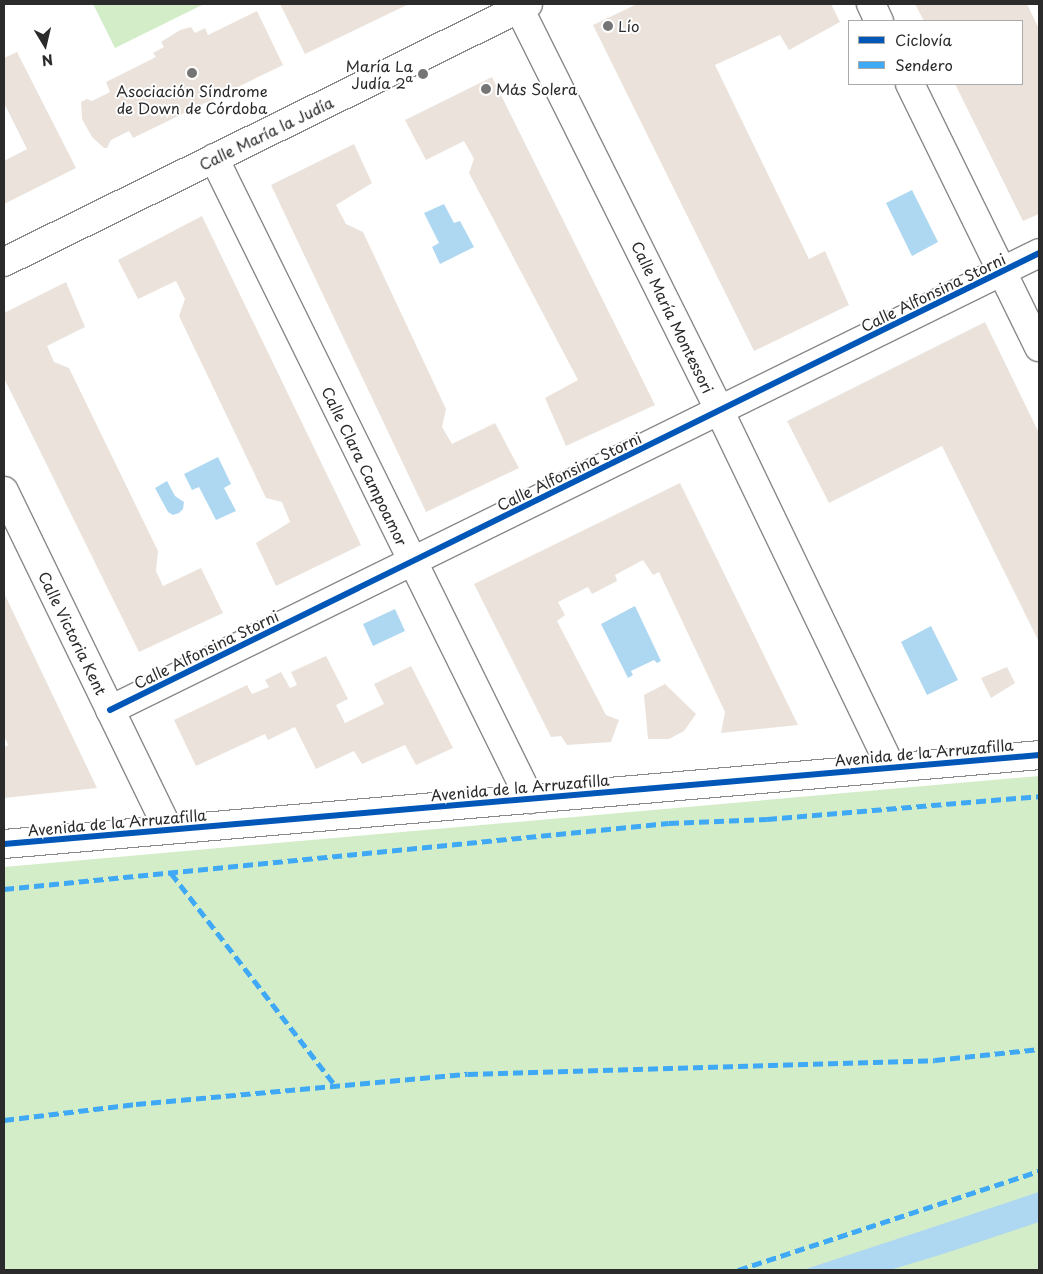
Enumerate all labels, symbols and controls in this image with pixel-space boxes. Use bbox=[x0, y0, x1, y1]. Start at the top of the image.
place label: Lío bbox=[618, 17, 639, 35]
north arrow bbox=[20, 20, 70, 70]
marker: Lío bbox=[602, 20, 614, 32]
legend bbox=[848, 20, 1023, 85]
text: Ciclovía bbox=[895, 28, 952, 51]
text: N bbox=[40, 49, 55, 72]
text: Sendero bbox=[895, 53, 953, 76]
place label: María La Judía 2ª bbox=[346, 56, 413, 91]
marker: Asociación Síndrome de Down de Córdoba bbox=[186, 67, 198, 79]
marker: María La Judía 2ª bbox=[417, 68, 429, 80]
place label: Más Solera bbox=[496, 80, 577, 98]
place label: Asociación Síndrome de Down de Córdoba bbox=[117, 81, 267, 116]
marker: Más Solera bbox=[480, 83, 492, 95]
street label: Calle María la Judía bbox=[196, 92, 336, 174]
street label: Calle María Montessori bbox=[628, 237, 718, 397]
street label: Calle Alfonsina Storni bbox=[858, 249, 1008, 335]
street label: Calle Clara Campoamor bbox=[318, 383, 412, 549]
street label: Calle Alfonsina Storni bbox=[494, 428, 644, 514]
street label: Calle Victoria Kent bbox=[35, 568, 111, 698]
street label: Calle Alfonsina Storni bbox=[131, 606, 281, 692]
street label: Avenida de la Arruzafilla bbox=[834, 735, 1014, 769]
street label: Avenida de la Arruzafilla bbox=[430, 770, 610, 804]
street label: Avenida de la Arruzafilla bbox=[27, 805, 207, 839]

